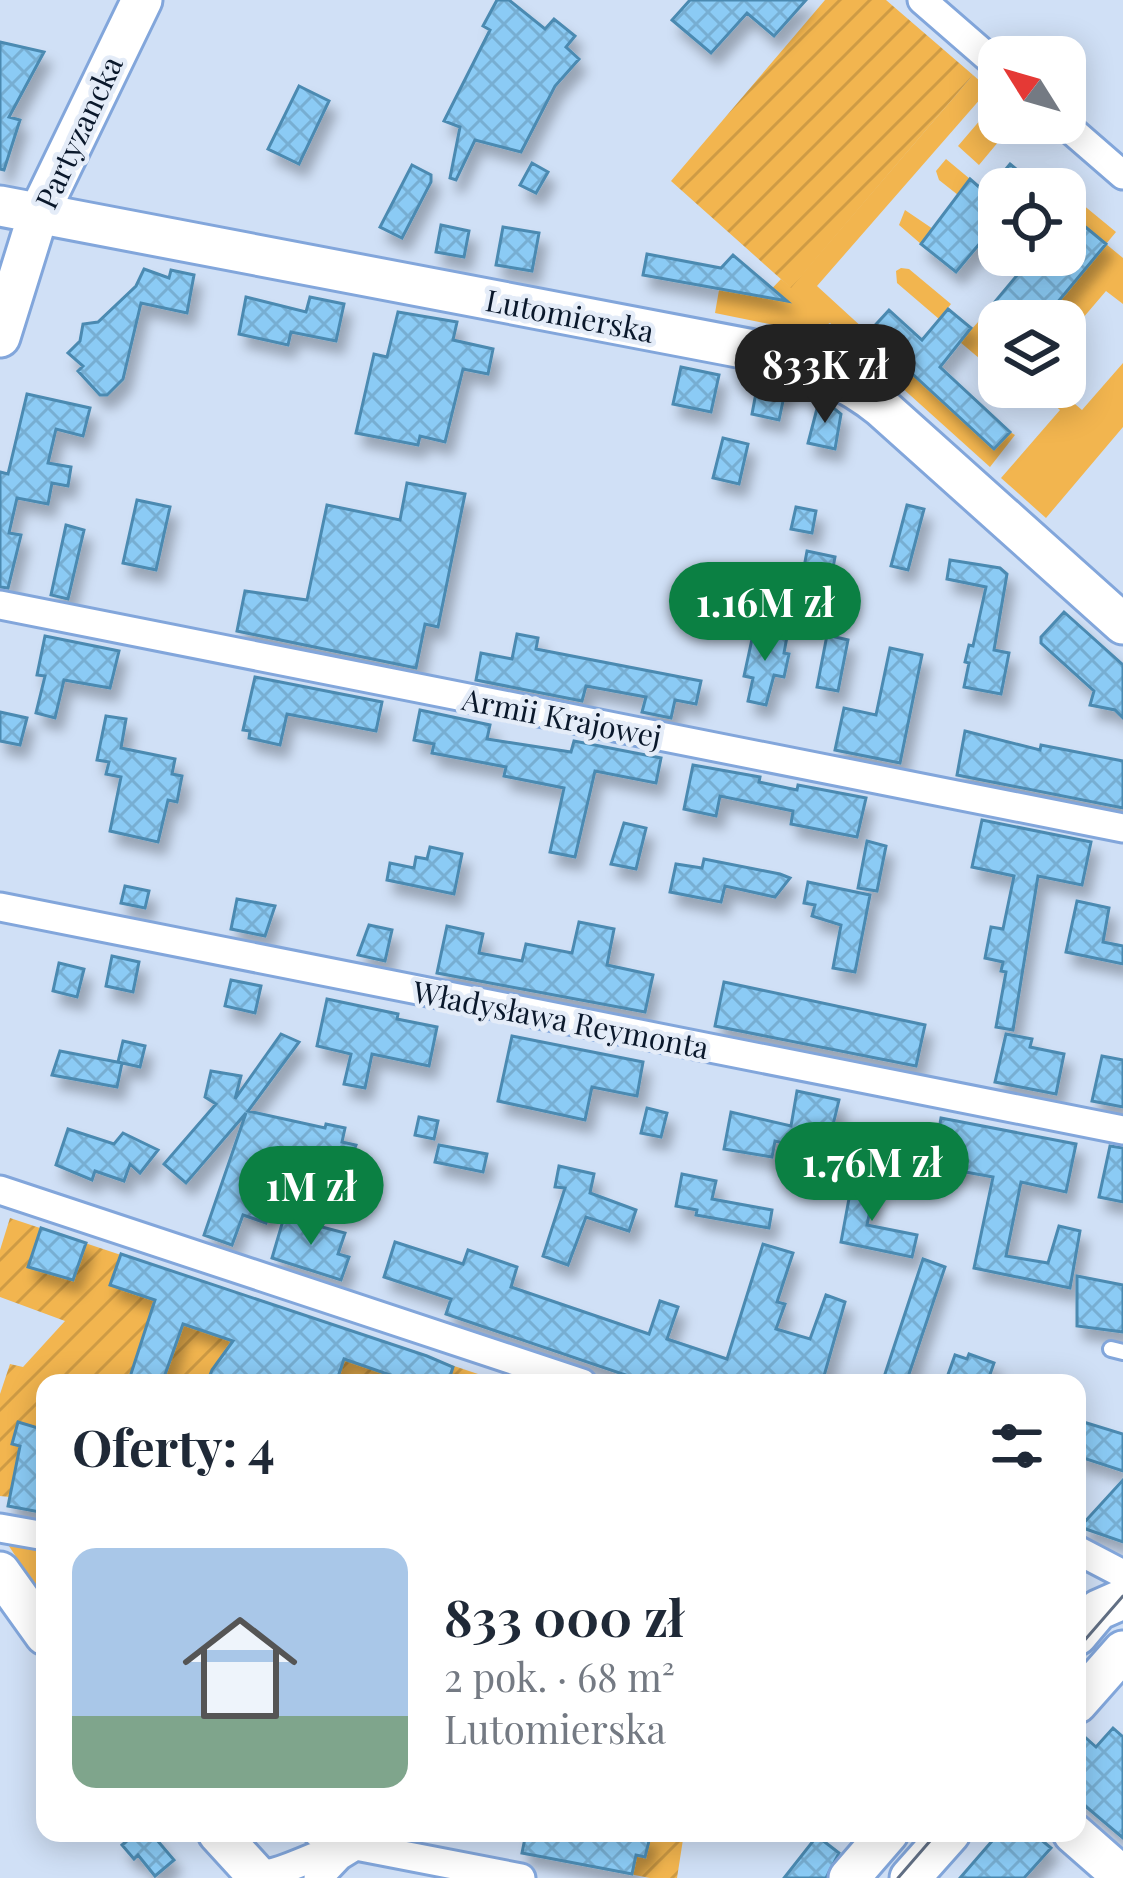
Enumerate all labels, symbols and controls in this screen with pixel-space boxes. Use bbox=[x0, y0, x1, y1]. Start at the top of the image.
north arrow bbox=[978, 36, 1086, 144]
map controls bbox=[978, 36, 1086, 408]
street label: Partyzancka bbox=[25, 49, 131, 215]
button: locate bbox=[978, 168, 1086, 276]
street label: Lutomierska bbox=[482, 279, 658, 351]
button: layers bbox=[978, 300, 1086, 408]
pin: 833K zł bbox=[714, 324, 936, 426]
text: 833K zł bbox=[762, 337, 888, 389]
pin: 1.16M zł bbox=[641, 562, 889, 664]
text: 1.16M zł bbox=[696, 575, 834, 627]
street label: Armii Krajowej bbox=[458, 678, 665, 756]
street label: Władysława Reymonta bbox=[409, 971, 712, 1067]
pin: 1.76M zł bbox=[748, 1122, 996, 1224]
text: 1.76M zł bbox=[802, 1135, 942, 1187]
pin: 1M zł bbox=[227, 1146, 395, 1248]
text: 1M zł bbox=[266, 1159, 356, 1211]
text: Oferty: 4 bbox=[72, 1412, 275, 1480]
icon: filters bbox=[984, 1413, 1050, 1479]
text: 833 000 zł bbox=[444, 1582, 684, 1650]
icon: home bbox=[168, 1596, 312, 1740]
text: 2 pok. · 68 m² bbox=[444, 1650, 675, 1702]
text: Lutomierska bbox=[444, 1702, 666, 1754]

